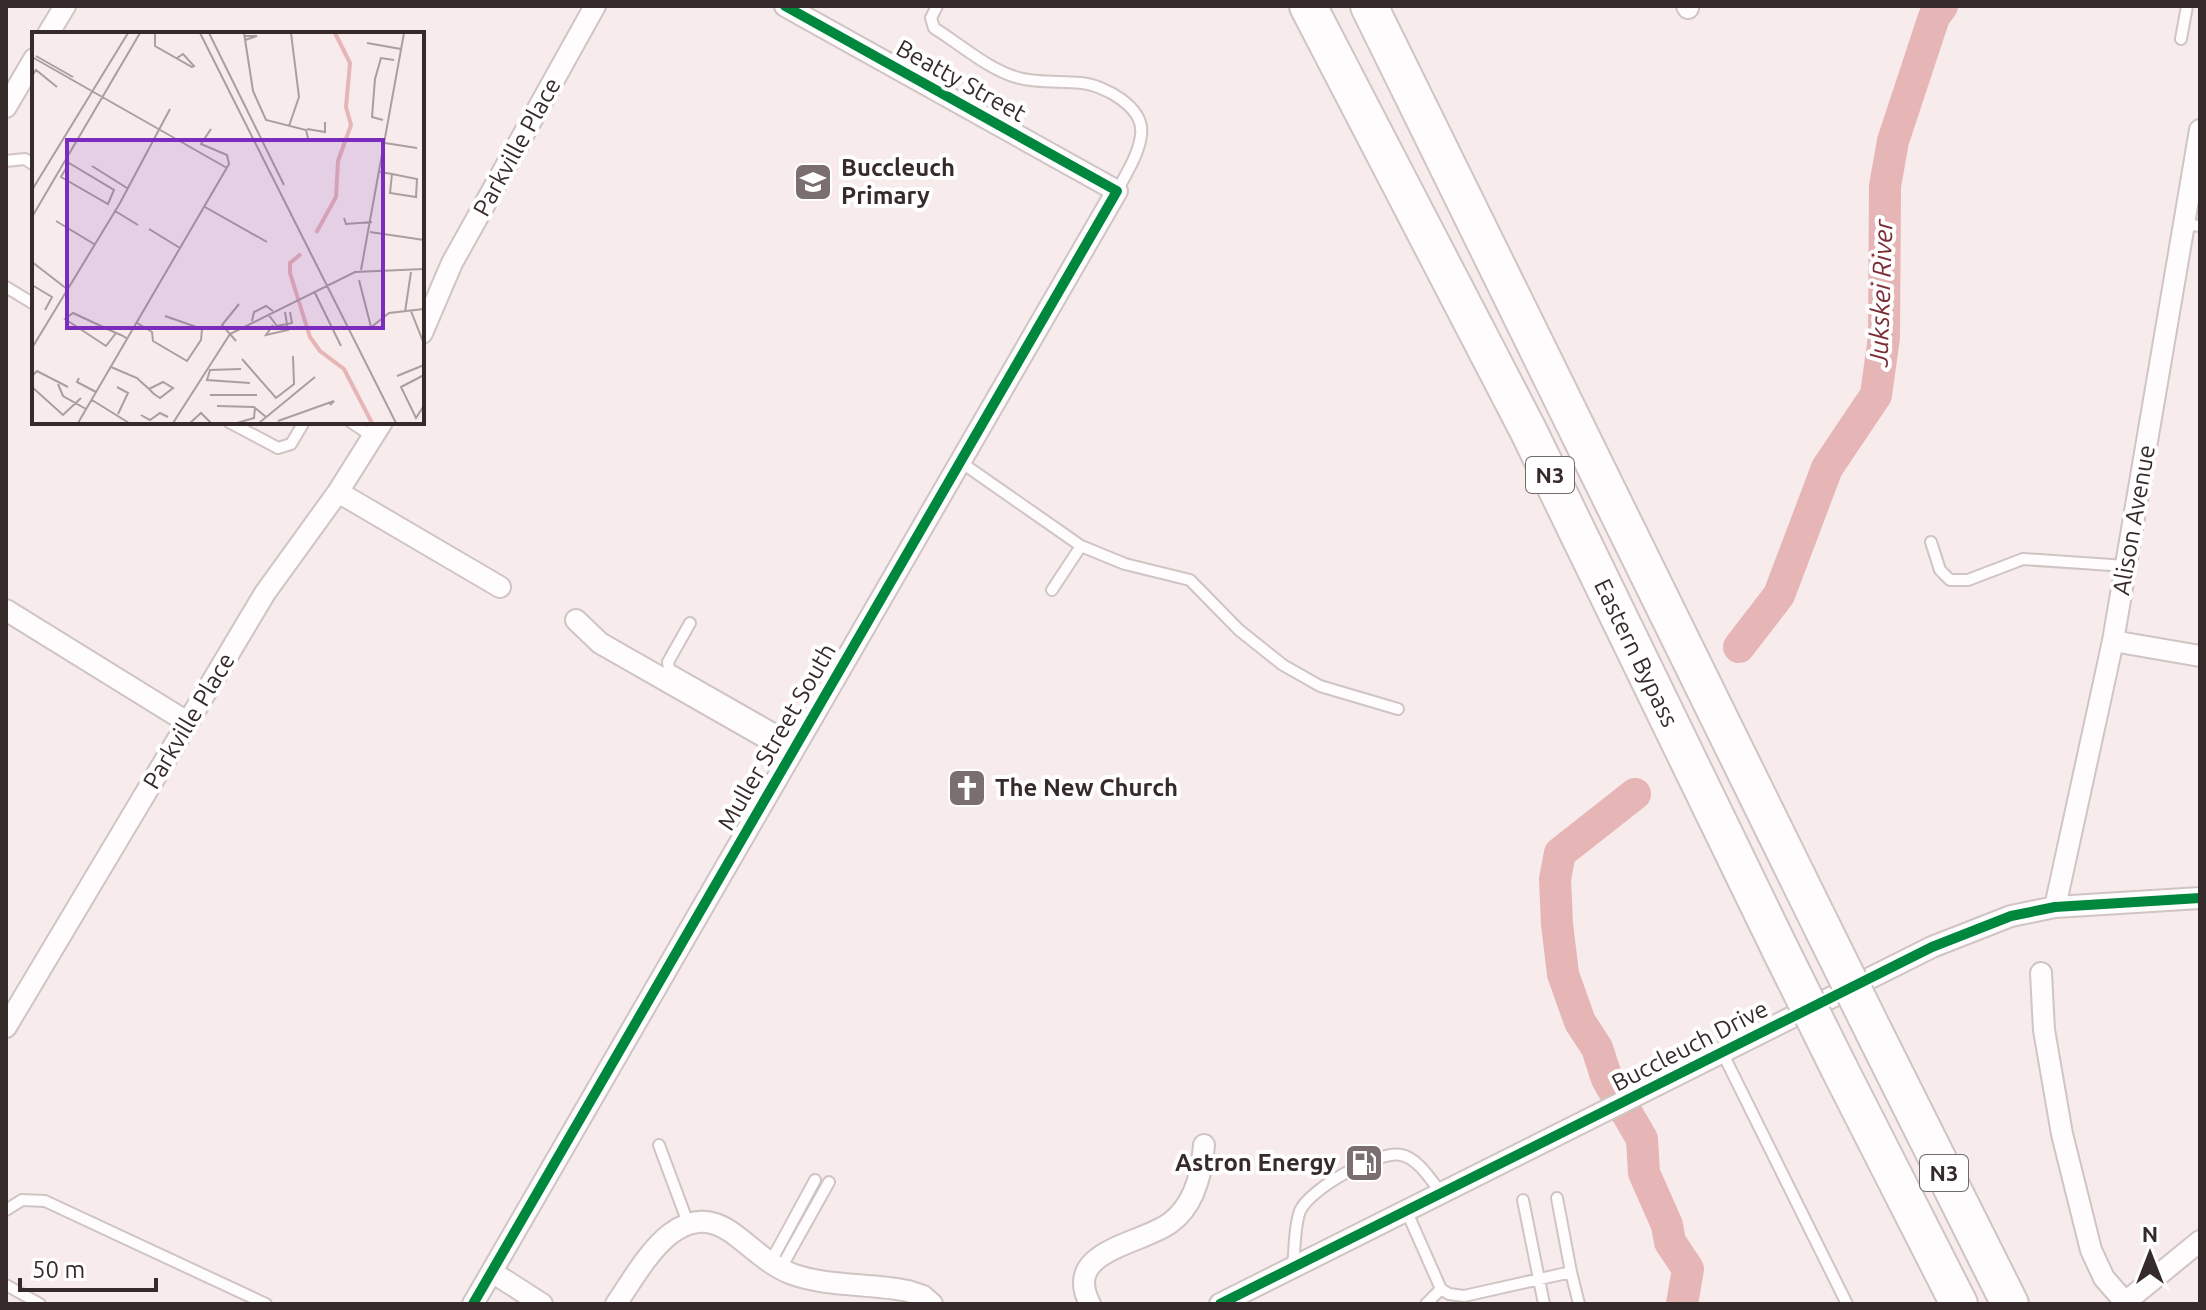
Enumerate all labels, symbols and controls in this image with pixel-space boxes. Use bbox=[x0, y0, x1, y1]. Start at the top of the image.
inset map bbox=[32, 32, 424, 424]
street label: Beatty Street bbox=[892, 34, 1031, 127]
street label: Parkville Place bbox=[467, 73, 566, 221]
place label: Buccleuch Primary bbox=[841, 154, 955, 209]
school or university icon: Buccleuch Primary bbox=[792, 161, 834, 203]
water label: Jukskei River bbox=[1863, 218, 1898, 369]
street label: Alison Avenue bbox=[2107, 443, 2160, 597]
road number: N3 bbox=[1526, 457, 1574, 493]
street label: Eastern Bypass bbox=[1589, 574, 1684, 731]
street label: Muller Street South bbox=[712, 639, 841, 835]
street label: Parkville Place bbox=[137, 648, 240, 794]
church icon: The New Church bbox=[946, 767, 988, 809]
place label: The New Church bbox=[995, 774, 1178, 801]
street label: Buccleuch Drive bbox=[1607, 995, 1772, 1097]
fuel station icon: Astron Energy bbox=[1343, 1142, 1385, 1184]
place label: Astron Energy bbox=[1175, 1149, 1336, 1176]
road number: N3 bbox=[1920, 1155, 1968, 1191]
north arrow bbox=[2110, 1214, 2190, 1294]
text: N bbox=[2142, 1221, 2158, 1246]
scale bar bbox=[20, 1242, 156, 1292]
text: 50 m bbox=[32, 1256, 85, 1283]

